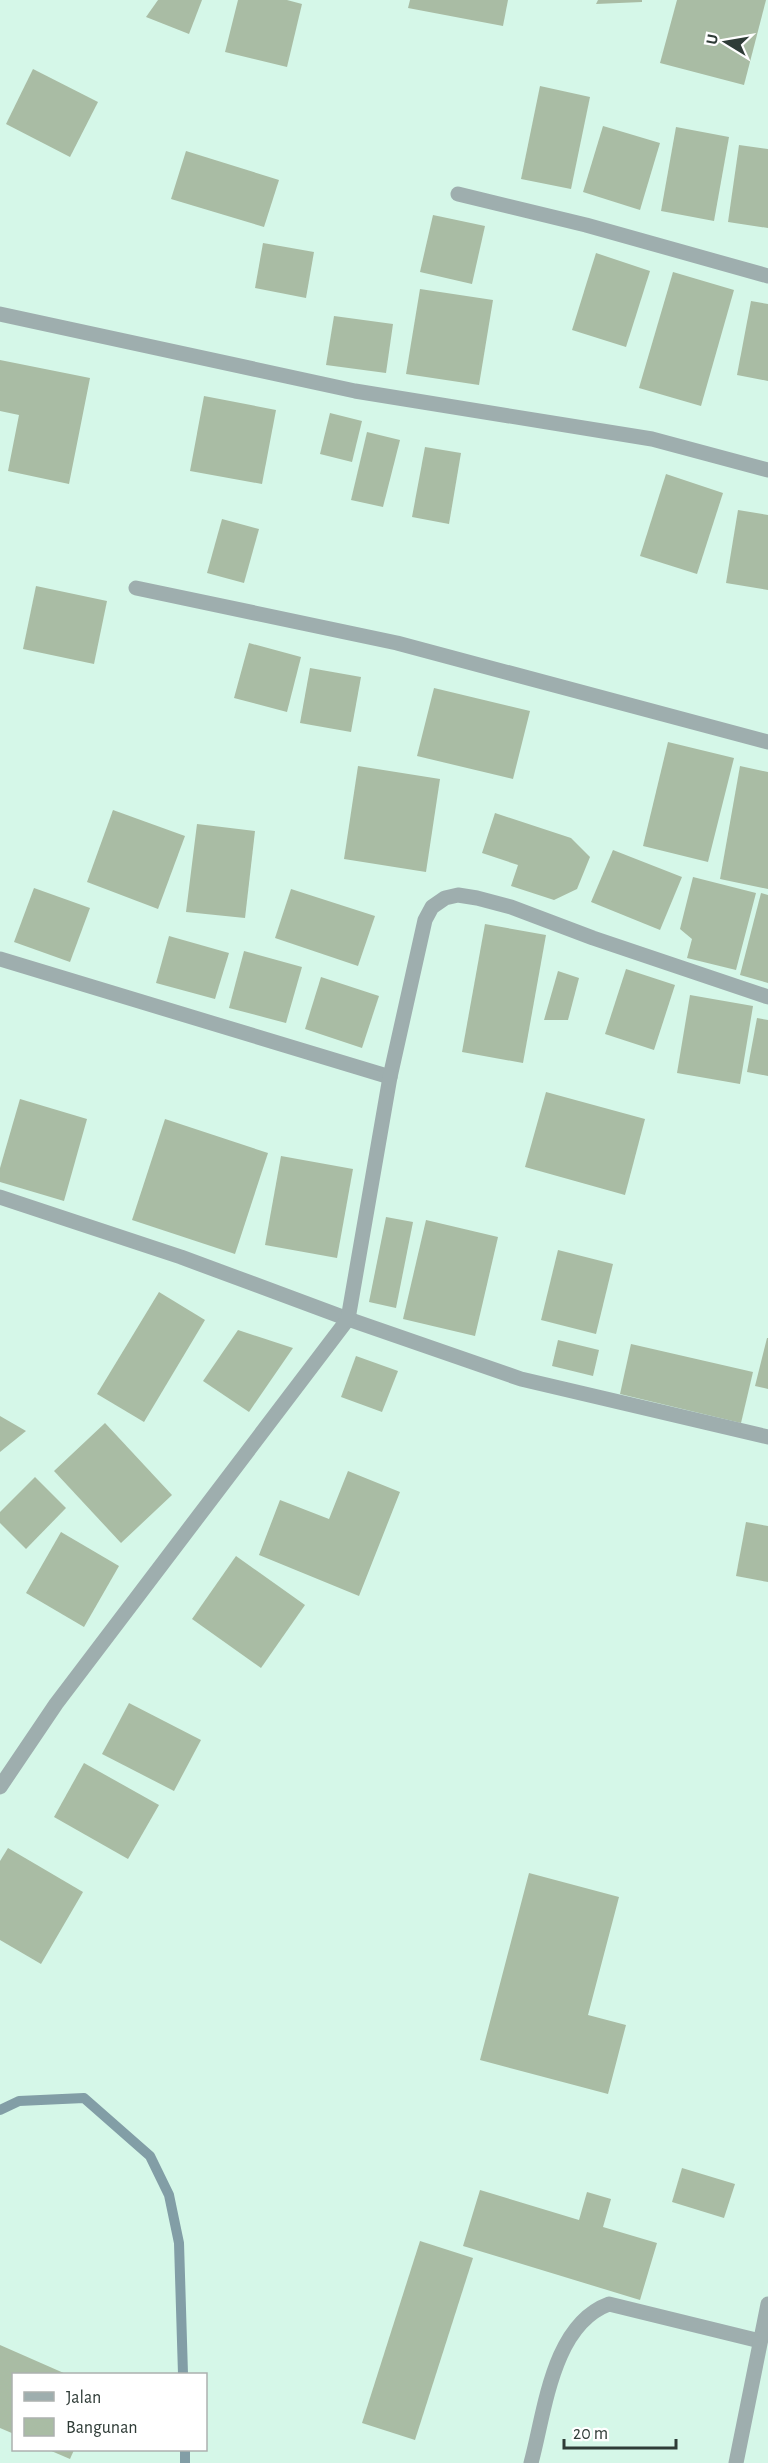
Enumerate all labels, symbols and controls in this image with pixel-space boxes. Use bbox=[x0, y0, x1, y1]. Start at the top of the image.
north arrow bbox=[696, 12, 756, 72]
text: U bbox=[703, 33, 721, 46]
legend bbox=[12, 2373, 207, 2451]
text: Jalan bbox=[66, 2389, 101, 2407]
scale bar bbox=[564, 2412, 676, 2450]
text: Bangunan bbox=[66, 2419, 138, 2437]
text: 20 m bbox=[573, 2425, 608, 2443]

